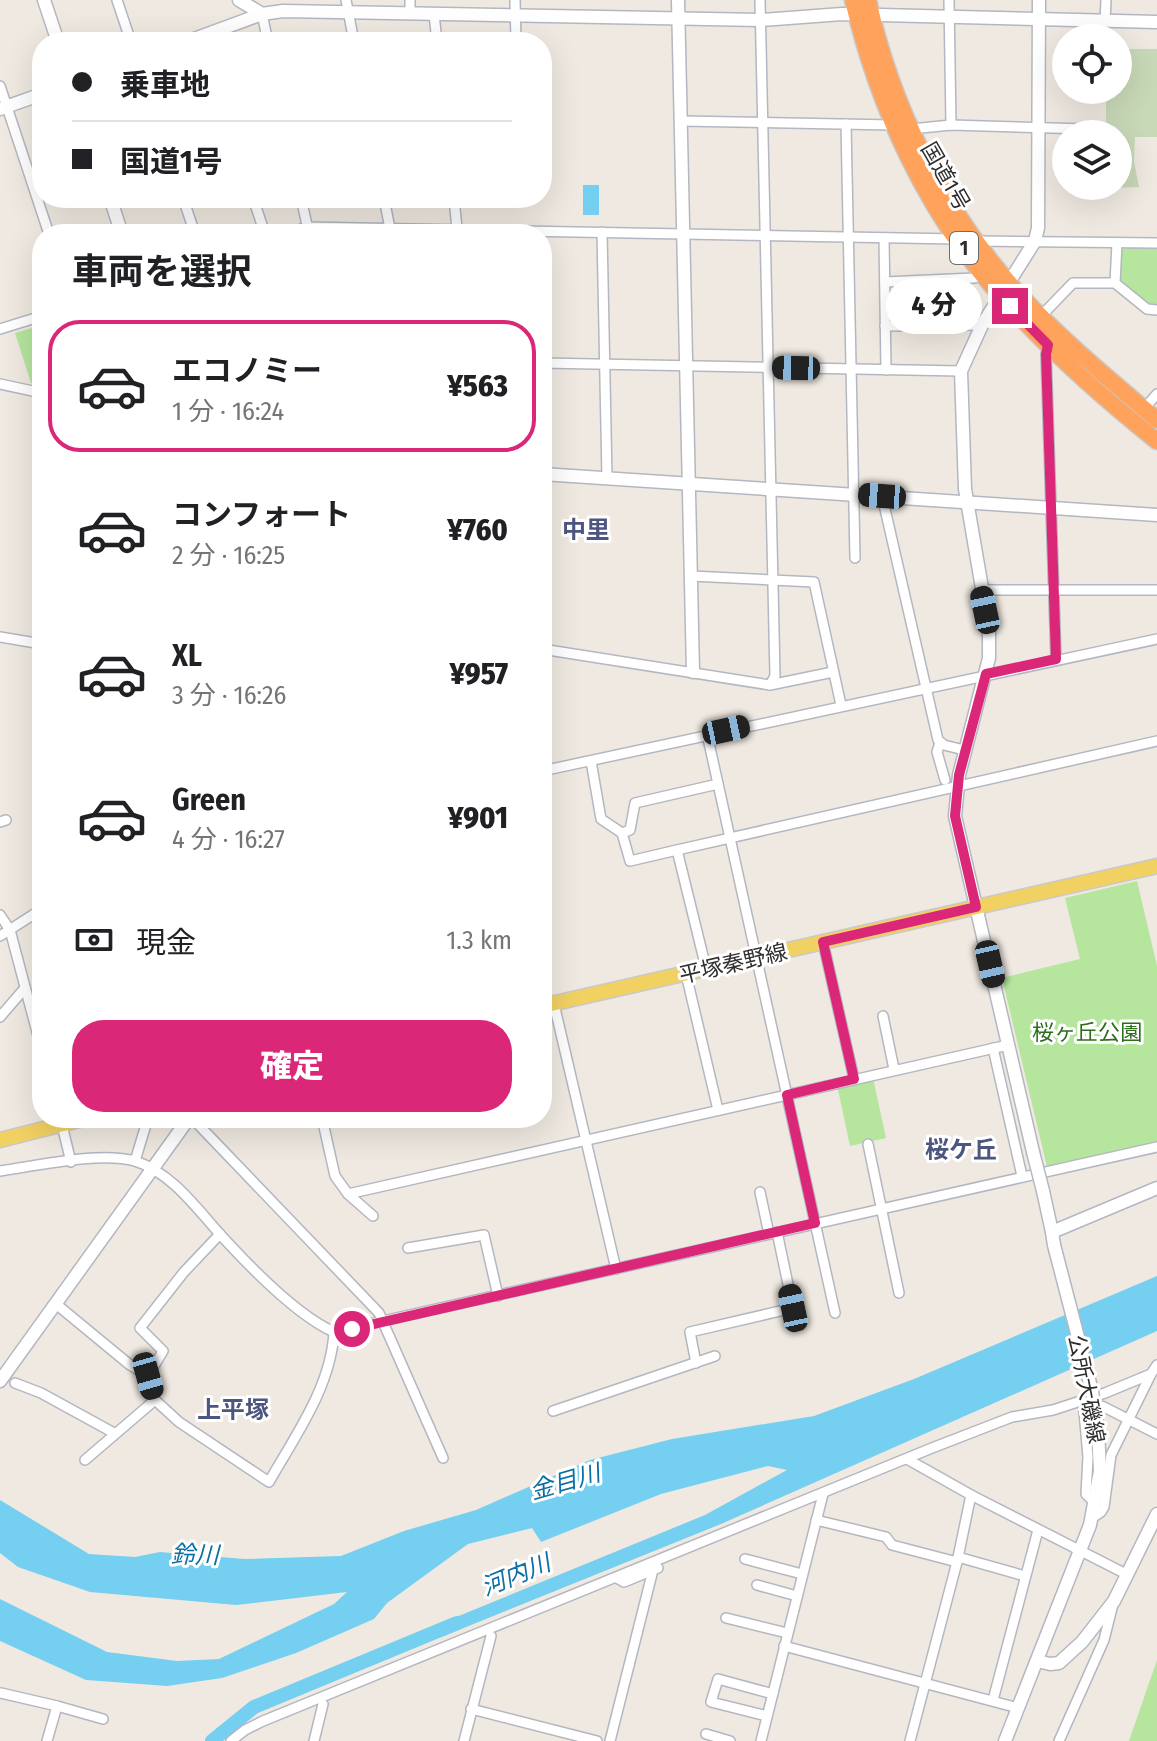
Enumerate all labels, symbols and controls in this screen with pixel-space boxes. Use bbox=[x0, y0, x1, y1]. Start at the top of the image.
map controls bbox=[1052, 24, 1132, 200]
button: locate bbox=[1052, 24, 1132, 104]
text: 乗車地 bbox=[120, 67, 210, 103]
button: layers bbox=[1052, 120, 1132, 200]
street label: 国道1号 bbox=[915, 137, 976, 215]
text: 国道1号 bbox=[120, 144, 223, 180]
road number: 1 bbox=[950, 232, 978, 264]
text: 車両を選択 bbox=[72, 250, 252, 294]
callout: 4 分 bbox=[886, 278, 982, 334]
route end bbox=[992, 288, 1028, 324]
text: 4 分 bbox=[912, 290, 956, 321]
icon: car bbox=[76, 350, 148, 422]
text: エコノミー bbox=[172, 353, 322, 389]
car bbox=[772, 356, 820, 380]
text: ¥563 bbox=[447, 368, 508, 404]
text: 1 分 · 16:24 bbox=[172, 396, 284, 427]
car bbox=[857, 482, 907, 510]
icon: car bbox=[76, 494, 148, 566]
text: コンフォート bbox=[172, 497, 351, 533]
text: ¥760 bbox=[447, 512, 508, 548]
district label: 中里 bbox=[562, 516, 610, 544]
text: 2 分 · 16:25 bbox=[172, 540, 285, 571]
car bbox=[968, 584, 1002, 636]
icon: car bbox=[76, 638, 148, 710]
text: XL bbox=[172, 638, 202, 674]
text: ¥957 bbox=[450, 656, 508, 692]
text: 3 分 · 16:26 bbox=[172, 680, 286, 711]
car bbox=[700, 713, 752, 747]
icon: car bbox=[76, 782, 148, 854]
text: Green bbox=[172, 782, 246, 818]
text: ¥901 bbox=[448, 800, 508, 836]
text: 4 分 · 16:27 bbox=[172, 824, 285, 855]
icon: cash bbox=[72, 918, 116, 962]
text: 現金 bbox=[136, 925, 196, 961]
text: 1.3 km bbox=[446, 925, 512, 956]
street label: 平塚秦野線 bbox=[676, 938, 790, 989]
car bbox=[973, 938, 1007, 990]
park label: 桜ヶ丘公園 bbox=[1032, 1019, 1142, 1046]
button: 確定 bbox=[72, 1020, 512, 1112]
district label: 桜ケ丘 bbox=[925, 1136, 997, 1164]
car bbox=[776, 1282, 810, 1334]
route start bbox=[334, 1311, 370, 1347]
street label: 公所大磯線 bbox=[1063, 1333, 1110, 1446]
car bbox=[130, 1350, 166, 1402]
district label: 上平塚 bbox=[197, 1396, 269, 1424]
water label: 金目川 bbox=[527, 1458, 606, 1505]
water label: 鈴川 bbox=[171, 1541, 222, 1569]
water label: 河内川 bbox=[477, 1547, 557, 1601]

